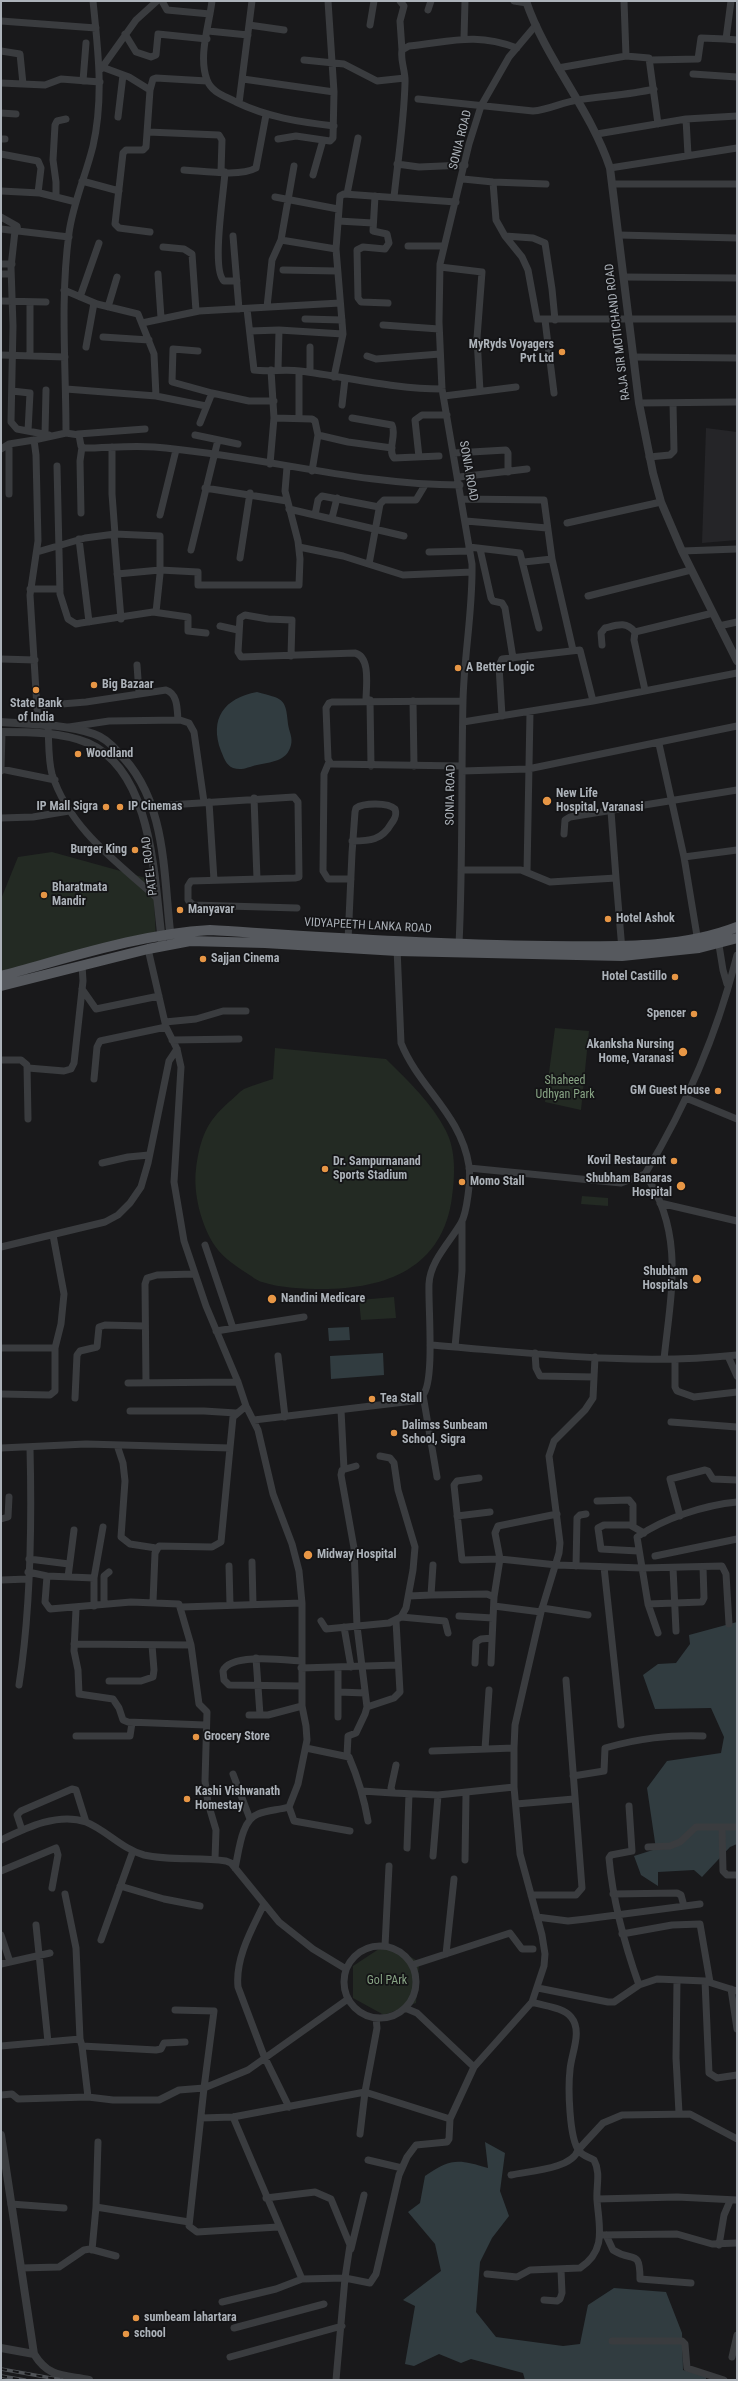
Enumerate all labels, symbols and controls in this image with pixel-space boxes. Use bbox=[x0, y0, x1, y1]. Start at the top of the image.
street label: SONIA ROAD bbox=[447, 109, 475, 171]
street label: RAJA SIR MOTICHAND ROAD bbox=[602, 263, 634, 401]
place label: MyRyds Voyagers Pvt Ltd bbox=[469, 338, 554, 366]
marker: MyRyds Voyagers Pvt Ltd bbox=[557, 347, 567, 357]
street label: SONIA ROAD bbox=[456, 440, 480, 502]
place label: A Better Logic bbox=[466, 661, 535, 675]
marker: A Better Logic bbox=[453, 663, 463, 673]
place label: Big Bazaar bbox=[102, 678, 154, 692]
marker: Big Bazaar bbox=[89, 680, 99, 690]
marker: State Bank of India bbox=[31, 685, 41, 695]
place label: State Bank of India bbox=[10, 697, 62, 725]
place label: Woodland bbox=[86, 747, 133, 761]
marker: Woodland bbox=[73, 749, 83, 759]
street label: SONIA ROAD bbox=[443, 764, 459, 826]
place label: New Life Hospital, Varanasi bbox=[556, 787, 644, 815]
marker: New Life Hospital, Varanasi bbox=[541, 795, 553, 807]
place label: IP Mall Sigra bbox=[37, 800, 98, 814]
place label: IP Cinemas bbox=[128, 800, 182, 814]
marker: IP Mall Sigra bbox=[101, 802, 111, 812]
marker: IP Cinemas bbox=[115, 802, 125, 812]
street label: PATEL ROAD bbox=[139, 835, 161, 897]
place label: Burger King bbox=[70, 843, 127, 857]
marker: Burger King bbox=[130, 845, 140, 855]
place label: Bharatmata Mandir bbox=[52, 881, 107, 909]
marker: Bharatmata Mandir bbox=[39, 890, 49, 900]
place label: Manyavar bbox=[188, 903, 234, 917]
marker: Manyavar bbox=[175, 905, 185, 915]
place label: Hotel Ashok bbox=[616, 912, 675, 926]
marker: Hotel Ashok bbox=[603, 914, 613, 924]
street label: VIDYAPEETH LANKA ROAD bbox=[304, 915, 432, 937]
place label: Sajjan Cinema bbox=[211, 952, 279, 966]
marker: Sajjan Cinema bbox=[198, 954, 208, 964]
place label: Hotel Castillo bbox=[602, 970, 667, 984]
marker: Hotel Castillo bbox=[670, 972, 680, 982]
place label: Spencer bbox=[647, 1007, 686, 1021]
marker: Spencer bbox=[689, 1009, 699, 1019]
place label: Akanksha Nursing Home, Varanasi bbox=[586, 1038, 674, 1066]
marker: Akanksha Nursing Home, Varanasi bbox=[677, 1046, 689, 1058]
park label: Shaheed Udhyan Park bbox=[535, 1074, 595, 1102]
place label: GM Guest House bbox=[630, 1084, 710, 1098]
marker: GM Guest House bbox=[713, 1086, 723, 1096]
place label: Kovil Restaurant bbox=[587, 1154, 666, 1168]
place label: Dr. Sampurnanand Sports Stadium bbox=[333, 1155, 421, 1183]
marker: Kovil Restaurant bbox=[669, 1156, 679, 1166]
marker: Dr. Sampurnanand Sports Stadium bbox=[320, 1164, 330, 1174]
place label: Shubham Banaras Hospital bbox=[586, 1172, 672, 1200]
place label: Momo Stall bbox=[470, 1175, 525, 1189]
marker: Momo Stall bbox=[457, 1177, 467, 1187]
marker: Shubham Banaras Hospital bbox=[675, 1180, 687, 1192]
place label: Shubham Hospitals bbox=[642, 1265, 688, 1293]
marker: Shubham Hospitals bbox=[691, 1273, 703, 1285]
place label: Nandini Medicare bbox=[281, 1292, 365, 1306]
marker: Nandini Medicare bbox=[266, 1293, 278, 1305]
place label: Tea Stall bbox=[380, 1392, 422, 1406]
marker: Tea Stall bbox=[367, 1394, 377, 1404]
place label: Dalimss Sunbeam School, Sigra bbox=[402, 1419, 488, 1447]
marker: Dalimss Sunbeam School, Sigra bbox=[389, 1428, 399, 1438]
place label: Midway Hospital bbox=[317, 1548, 396, 1562]
marker: Midway Hospital bbox=[302, 1549, 314, 1561]
place label: Grocery Store bbox=[204, 1730, 270, 1744]
marker: Grocery Store bbox=[191, 1732, 201, 1742]
place label: Kashi Vishwanath Homestay bbox=[195, 1785, 280, 1813]
marker: Kashi Vishwanath Homestay bbox=[182, 1794, 192, 1804]
park label: Gol PArk bbox=[367, 1974, 407, 1988]
place label: sumbeam lahartara bbox=[144, 2311, 237, 2325]
marker: sumbeam lahartara bbox=[131, 2313, 141, 2323]
place label: school bbox=[134, 2327, 166, 2341]
marker: school bbox=[121, 2329, 131, 2339]

